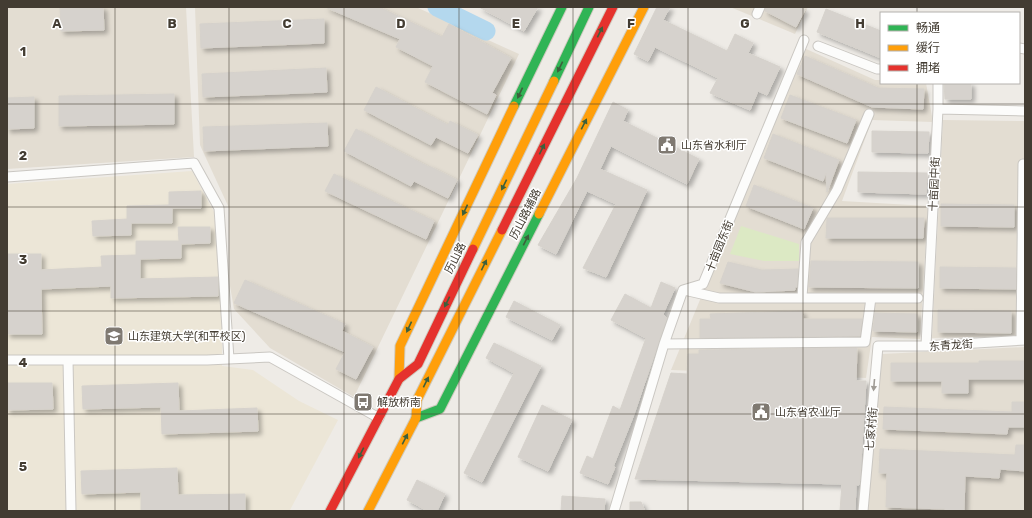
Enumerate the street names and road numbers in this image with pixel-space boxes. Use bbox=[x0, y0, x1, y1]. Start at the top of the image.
street label: 十亩园中街 bbox=[927, 156, 942, 212]
street label: 历山路辅路 bbox=[507, 187, 544, 242]
street label: 十亩园东街 bbox=[703, 218, 736, 274]
street label: 历山路 bbox=[442, 241, 469, 276]
street label: 东青龙街 bbox=[929, 337, 973, 354]
street label: 七家村街 bbox=[863, 407, 880, 452]

